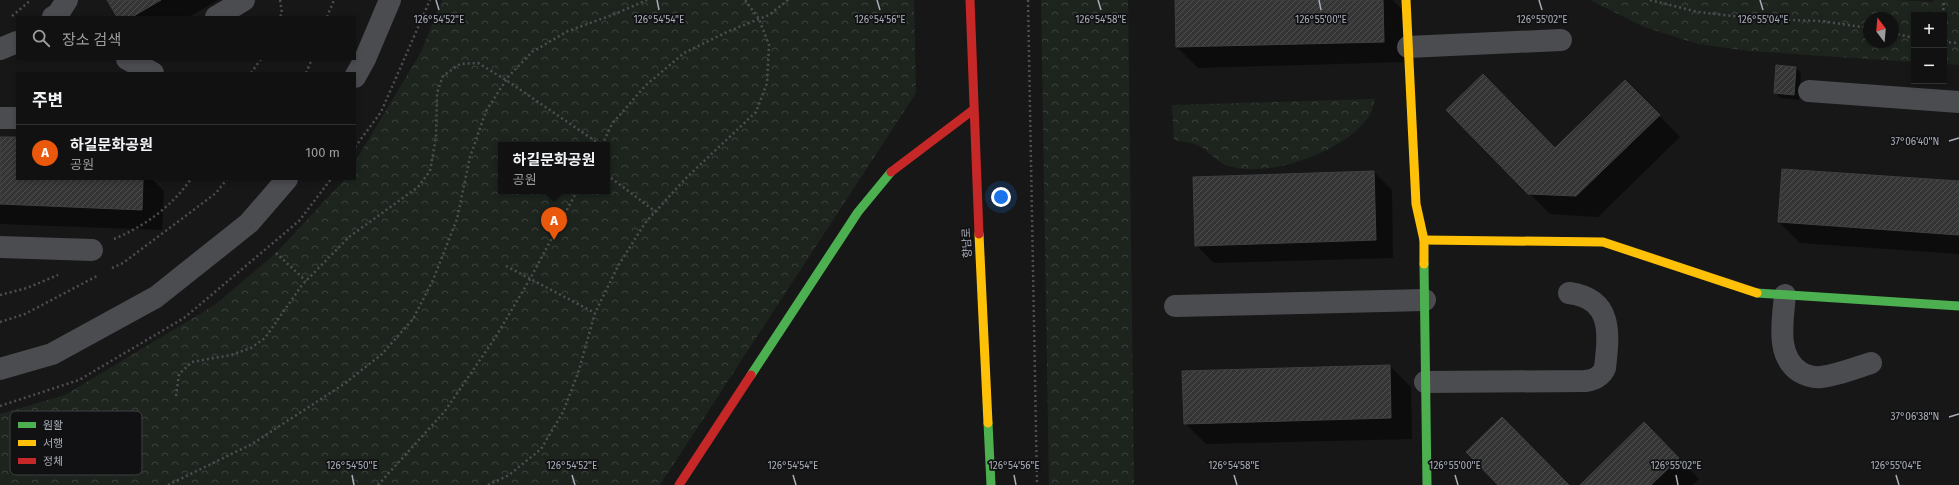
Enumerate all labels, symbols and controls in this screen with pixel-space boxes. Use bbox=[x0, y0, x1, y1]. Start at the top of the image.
north arrow bbox=[1863, 12, 1899, 48]
map controls bbox=[1911, 12, 1947, 84]
button: + bbox=[1911, 12, 1947, 48]
text: 126°54'52"E bbox=[414, 14, 464, 26]
text: 126°54'54"E bbox=[634, 14, 684, 26]
text: 126°54'56"E bbox=[854, 14, 906, 26]
text: 126°54'58"E bbox=[1075, 14, 1127, 26]
text: 126°55'00"E bbox=[1295, 14, 1347, 26]
text: 126°55'02"E bbox=[1516, 14, 1568, 26]
text: 126°55'04"E bbox=[1737, 14, 1789, 26]
search box bbox=[16, 16, 356, 60]
icon: search bbox=[30, 27, 52, 49]
text: 장소 검색 bbox=[62, 31, 121, 49]
button: − bbox=[1911, 48, 1947, 84]
text: 주변 bbox=[32, 90, 63, 111]
text: 하길문화공원 bbox=[70, 136, 153, 154]
text: 37°06'40"N bbox=[1891, 136, 1939, 148]
popup bbox=[498, 142, 610, 194]
text: A bbox=[41, 145, 49, 160]
text: 100 m bbox=[305, 145, 340, 160]
text: 하길문화공원 bbox=[513, 151, 595, 169]
text: 공원 bbox=[70, 157, 94, 172]
text: 공원 bbox=[513, 172, 537, 187]
your location bbox=[991, 187, 1011, 207]
pin: A bbox=[541, 207, 567, 240]
street label: 향남로 bbox=[960, 227, 974, 259]
legend bbox=[10, 411, 142, 475]
text: 37°06'38"N bbox=[1891, 411, 1939, 423]
text: 원활 bbox=[43, 419, 63, 432]
text: 서행 bbox=[43, 437, 63, 450]
text: 정체 bbox=[43, 455, 63, 468]
text: 126°54'50"E bbox=[326, 460, 378, 472]
text: 126°54'52"E bbox=[547, 460, 597, 472]
text: 126°54'54"E bbox=[768, 460, 818, 472]
text: 126°54'56"E bbox=[988, 460, 1040, 472]
text: 126°54'58"E bbox=[1208, 460, 1260, 472]
text: 126°55'00"E bbox=[1429, 460, 1481, 472]
text: 126°55'02"E bbox=[1650, 460, 1702, 472]
text: 126°55'04"E bbox=[1870, 460, 1922, 472]

